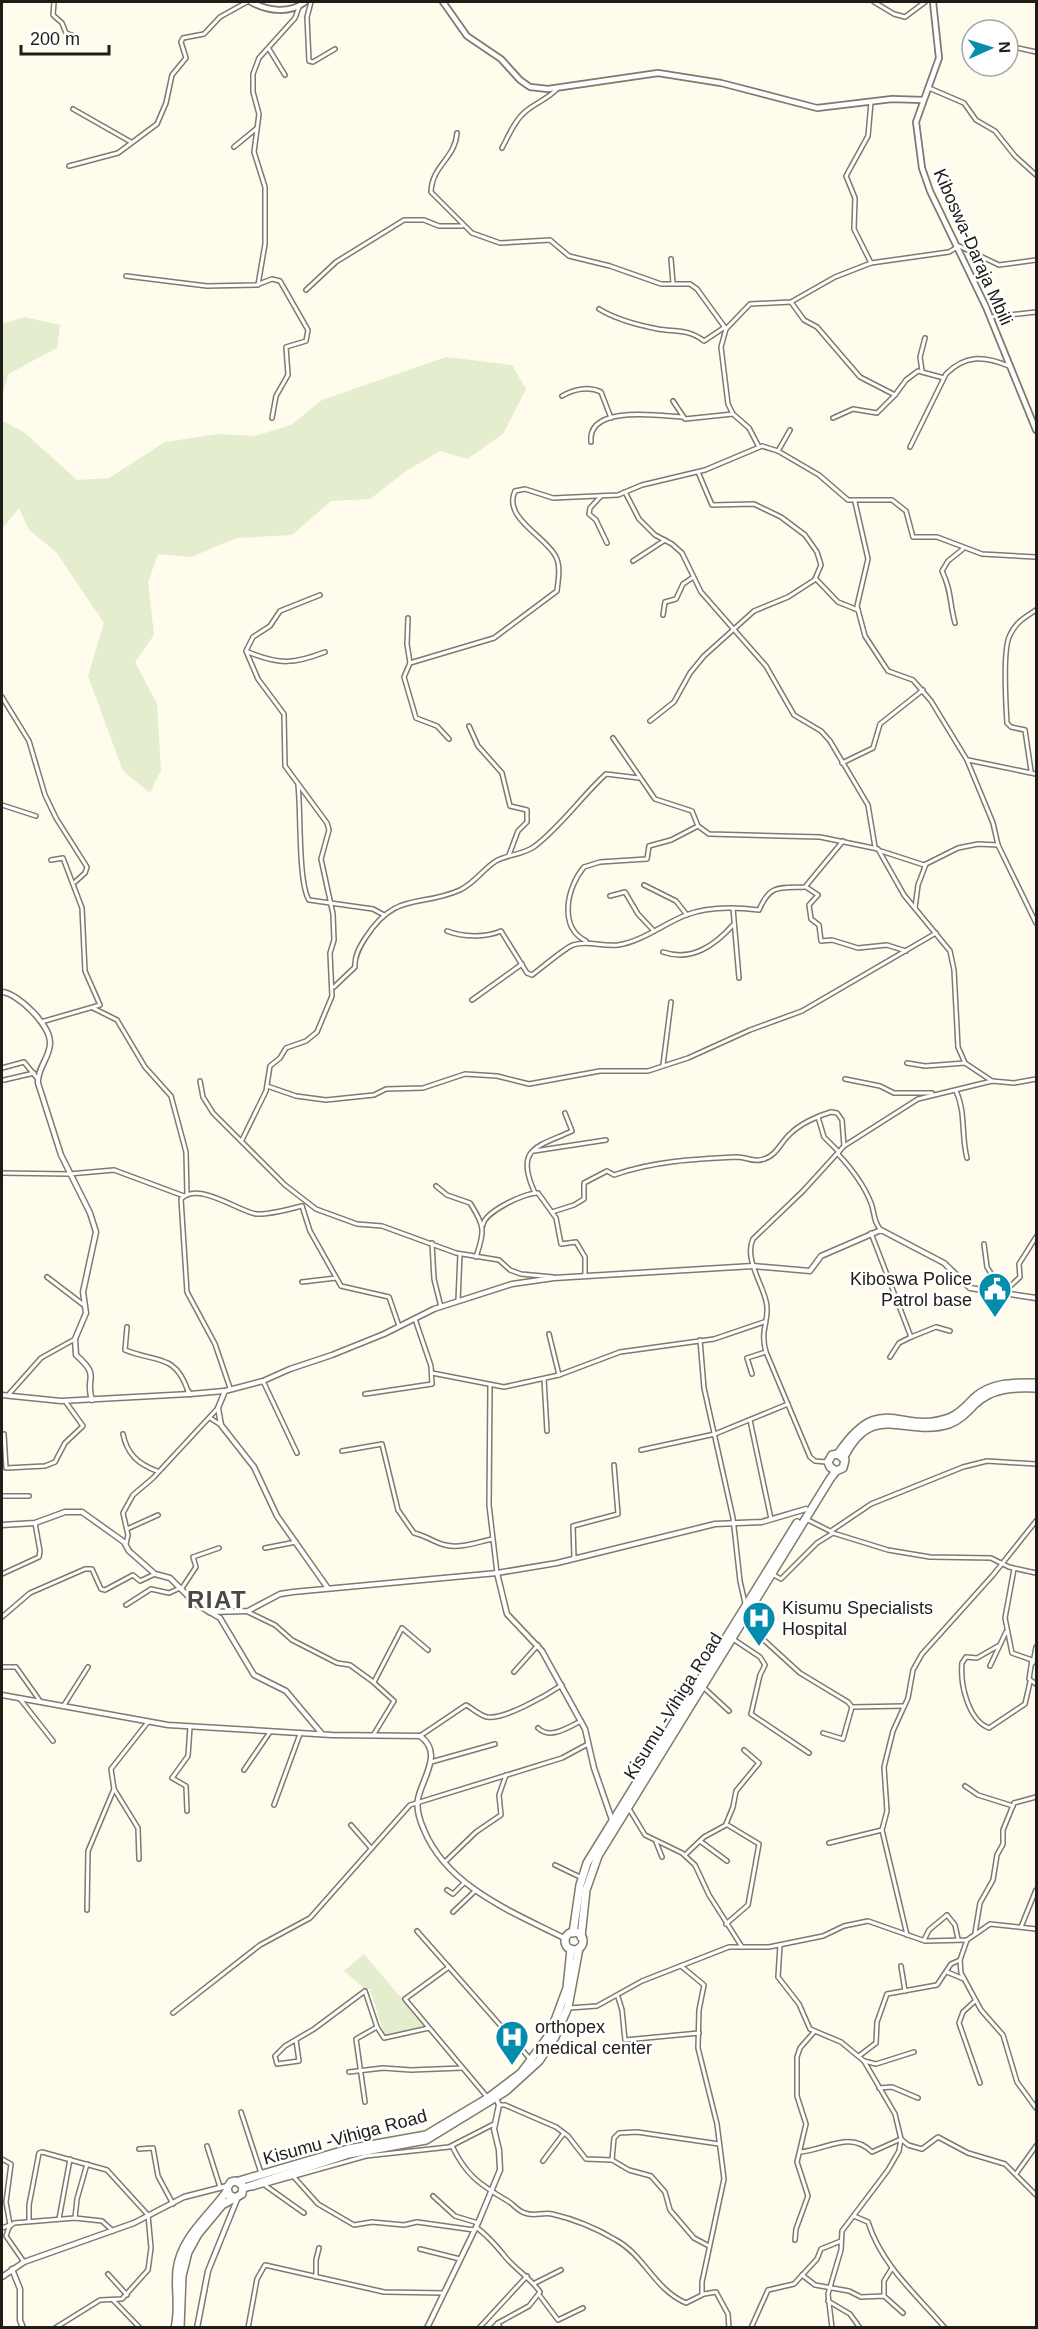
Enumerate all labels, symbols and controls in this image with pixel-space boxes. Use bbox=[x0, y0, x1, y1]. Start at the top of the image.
scale bar bbox=[21, 18, 110, 56]
north arrow bbox=[960, 18, 1020, 78]
text: 200 m bbox=[30, 29, 80, 49]
text: N bbox=[996, 41, 1013, 53]
street label: Kiboswa-Daraja Mbili bbox=[929, 166, 1017, 328]
place label: Kiboswa Police Patrol base bbox=[850, 1269, 972, 1310]
public building icon: Kiboswa Police Patrol base bbox=[977, 1271, 1013, 1318]
district label: RIAT bbox=[187, 1586, 247, 1613]
place label: Kisumu Specialists Hospital bbox=[782, 1598, 933, 1639]
hospital icon: Kisumu Specialists Hospital bbox=[741, 1600, 777, 1647]
street label: Kisumu -Vihiga Road bbox=[620, 1629, 726, 1783]
place label: orthopex medical center bbox=[535, 2017, 652, 2058]
hospital icon: orthopex medical center bbox=[494, 2019, 530, 2066]
street label: Kisumu -Vihiga Road bbox=[261, 2106, 429, 2168]

